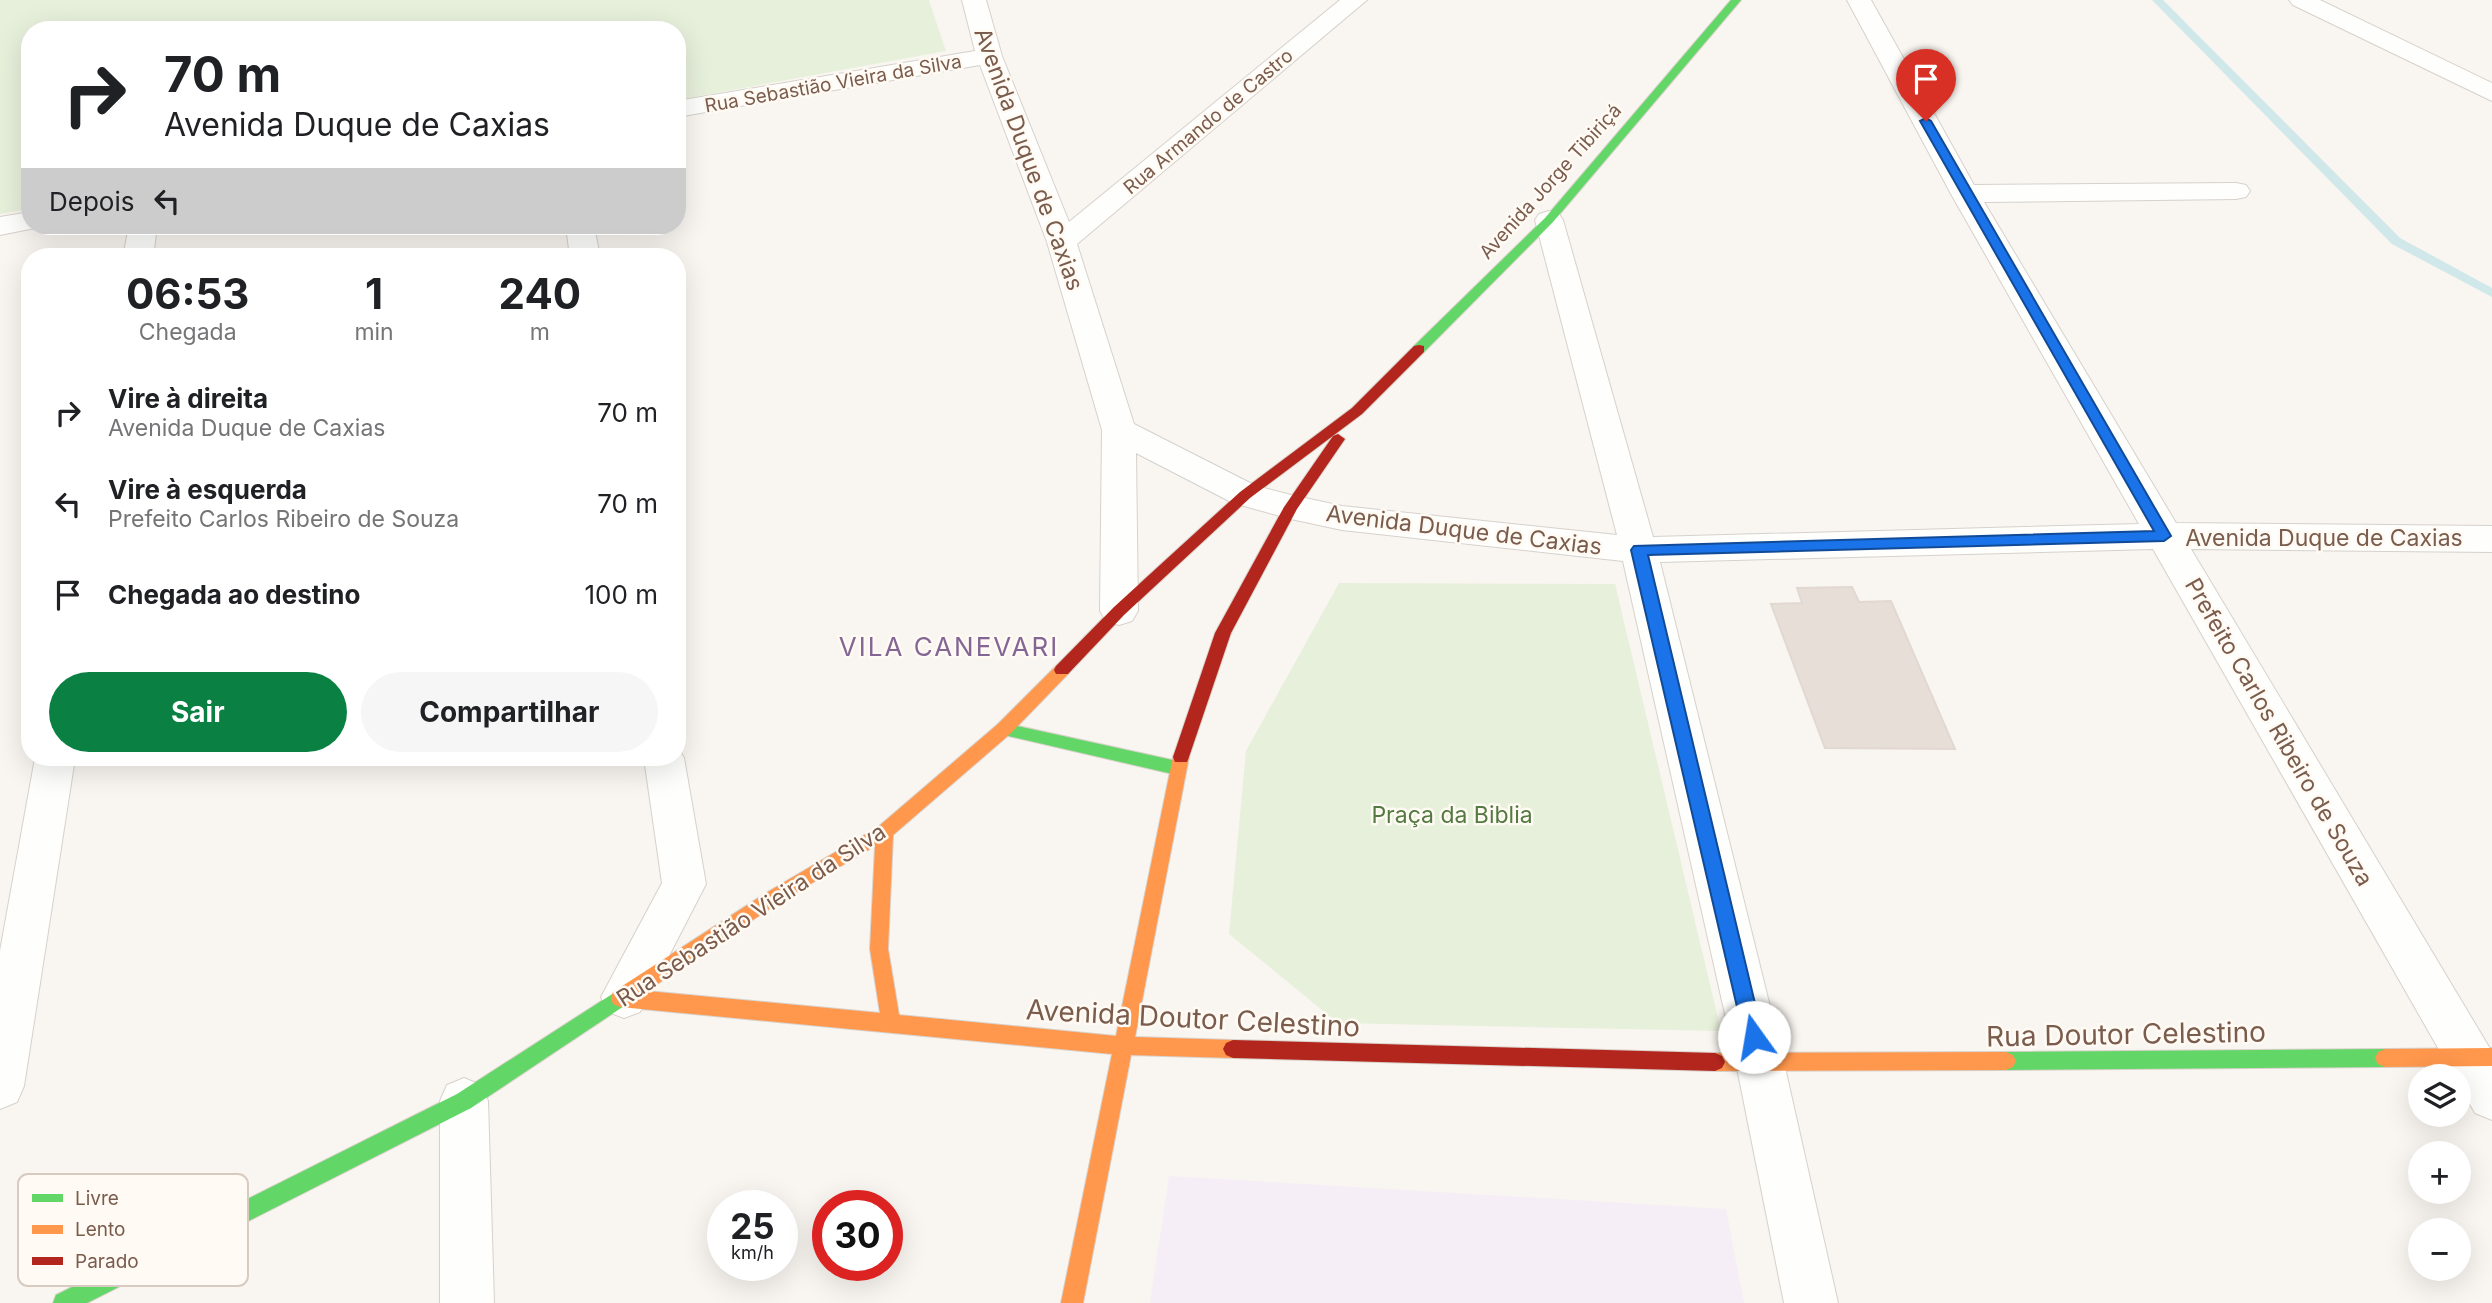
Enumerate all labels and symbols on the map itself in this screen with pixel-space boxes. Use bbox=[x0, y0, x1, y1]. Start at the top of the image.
street label: Avenida Duque de Caxias bbox=[968, 24, 1090, 294]
street label: Rua Armando de Castro bbox=[1119, 44, 1298, 199]
pin bbox=[1896, 49, 1956, 121]
street label: Rua Sebastião Vieira da Silva bbox=[703, 50, 963, 117]
street label: Avenida Jorge Tibiriçá bbox=[1475, 99, 1626, 264]
street label: Avenida Duque de Caxias bbox=[1325, 499, 1603, 561]
street label: Avenida Duque de Caxias bbox=[2185, 524, 2463, 552]
street label: Prefeito Carlos Ribeiro de Souza bbox=[2179, 573, 2379, 891]
district label: VILA CANEVARI bbox=[839, 631, 1059, 662]
park label: Praça da Biblia bbox=[1371, 801, 1533, 829]
street label: Rua Sebastião Vieira da Silva bbox=[611, 817, 891, 1013]
street label: Avenida Doutor Celestino bbox=[1025, 992, 1361, 1044]
position arrow bbox=[1717, 1000, 1791, 1074]
street label: Rua Doutor Celestino bbox=[1986, 1015, 2266, 1053]
legend bbox=[18, 1174, 248, 1286]
text: Livre bbox=[75, 1187, 119, 1210]
speed limit sign: 30 bbox=[812, 1190, 903, 1281]
text: Lento bbox=[75, 1218, 125, 1241]
text: Parado bbox=[75, 1250, 139, 1273]

